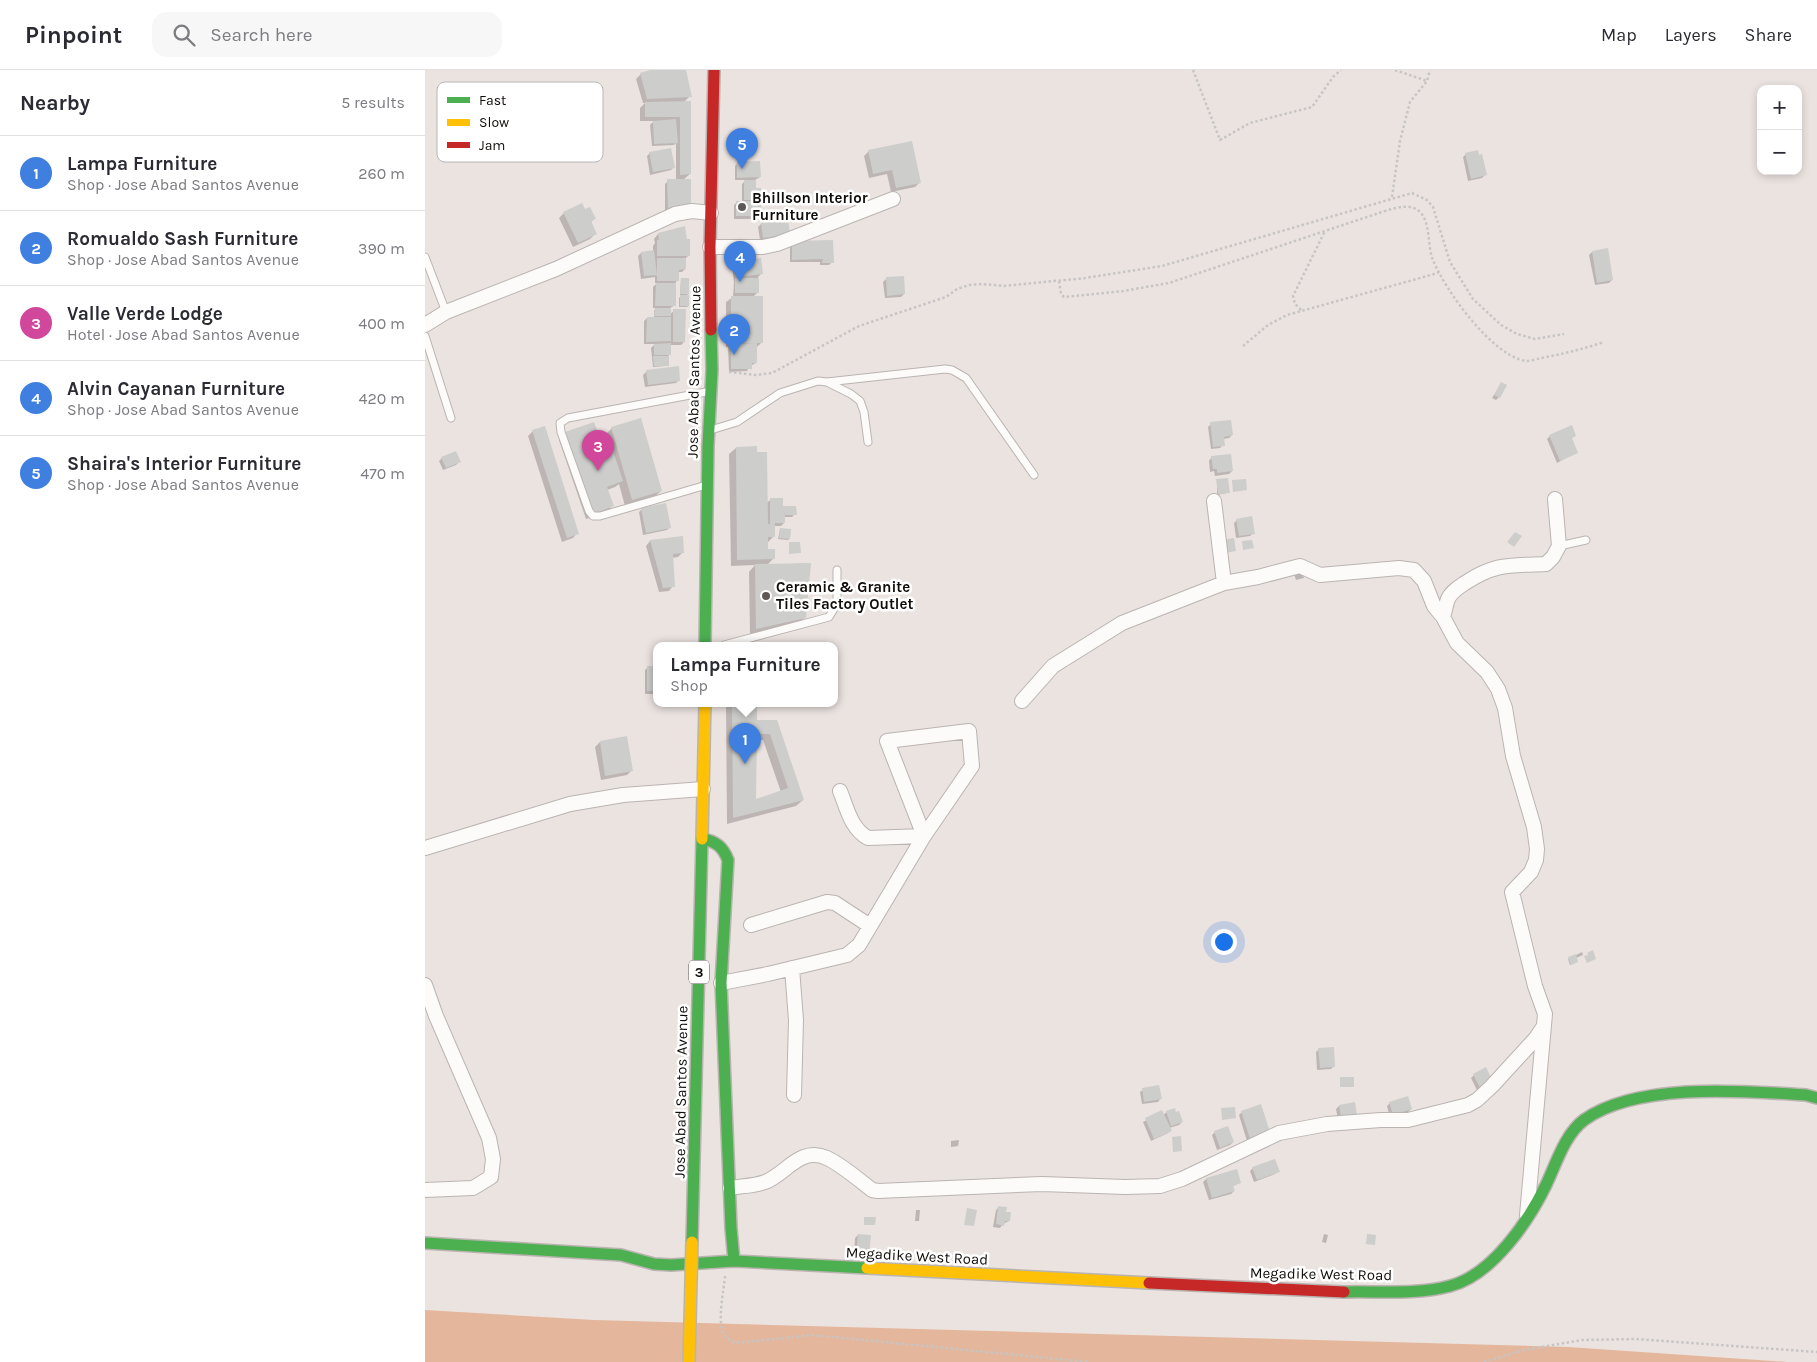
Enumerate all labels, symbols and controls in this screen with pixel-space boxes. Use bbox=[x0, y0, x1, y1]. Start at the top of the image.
search box bbox=[152, 12, 502, 57]
text: Pinpoint bbox=[25, 21, 122, 49]
icon: search bbox=[170, 21, 198, 49]
text: Search here bbox=[210, 24, 312, 46]
text: Map bbox=[1601, 24, 1637, 46]
text: Layers bbox=[1665, 24, 1717, 46]
text: Share bbox=[1745, 24, 1792, 46]
legend bbox=[437, 82, 603, 162]
map controls bbox=[1757, 85, 1802, 175]
button: + bbox=[1757, 85, 1802, 130]
text: Nearby bbox=[20, 91, 90, 115]
text: Fast bbox=[479, 92, 506, 109]
text: 5 results bbox=[341, 93, 405, 112]
text: Slow bbox=[479, 114, 509, 131]
pin: 5 bbox=[726, 128, 758, 169]
button: − bbox=[1757, 130, 1802, 175]
text: Jam bbox=[479, 137, 505, 154]
text: Lampa Furniture bbox=[67, 153, 217, 175]
text: 1 bbox=[33, 164, 39, 183]
text: 260 m bbox=[358, 164, 405, 183]
text: Shop · Jose Abad Santos Avenue bbox=[67, 175, 299, 194]
place label: Bhillson Interior Furniture bbox=[752, 189, 868, 224]
marker: Bhillson Interior Furniture bbox=[736, 201, 748, 213]
text: Romualdo Sash Furniture bbox=[67, 228, 298, 250]
text: 2 bbox=[31, 239, 41, 258]
text: 390 m bbox=[358, 239, 405, 258]
pin: 4 bbox=[724, 241, 756, 282]
text: Shop · Jose Abad Santos Avenue bbox=[67, 250, 299, 269]
street label: Jose Abad Santos Avenue bbox=[683, 286, 705, 458]
text: Valle Verde Lodge bbox=[67, 303, 223, 325]
text: 3 bbox=[31, 314, 41, 333]
text: 400 m bbox=[358, 314, 405, 333]
pin: 2 bbox=[718, 314, 750, 355]
text: Hotel · Jose Abad Santos Avenue bbox=[67, 325, 300, 344]
text: Alvin Cayanan Furniture bbox=[67, 378, 285, 400]
text: 4 bbox=[31, 389, 41, 408]
text: 420 m bbox=[359, 389, 405, 408]
text: Shop · Jose Abad Santos Avenue bbox=[67, 400, 299, 419]
pin: 3 bbox=[582, 430, 614, 471]
text: Shaira's Interior Furniture bbox=[67, 453, 301, 475]
text: 5 bbox=[31, 464, 41, 483]
text: 470 m bbox=[360, 464, 405, 483]
text: Shop · Jose Abad Santos Avenue bbox=[67, 475, 299, 494]
place label: Ceramic & Granite Tiles Factory Outlet bbox=[776, 578, 913, 613]
marker: Ceramic & Granite Tiles Factory Outlet bbox=[760, 590, 772, 602]
popup bbox=[653, 642, 838, 707]
text: Lampa Furniture bbox=[670, 654, 821, 676]
text: Shop bbox=[670, 676, 708, 695]
pin: 1 bbox=[729, 723, 761, 764]
your location bbox=[1211, 929, 1237, 955]
road number: 3 bbox=[689, 960, 709, 984]
street label: Jose Abad Santos Avenue bbox=[670, 1006, 692, 1178]
street label: Megadike West Road bbox=[845, 1243, 989, 1269]
street label: Megadike West Road bbox=[1250, 1264, 1392, 1284]

